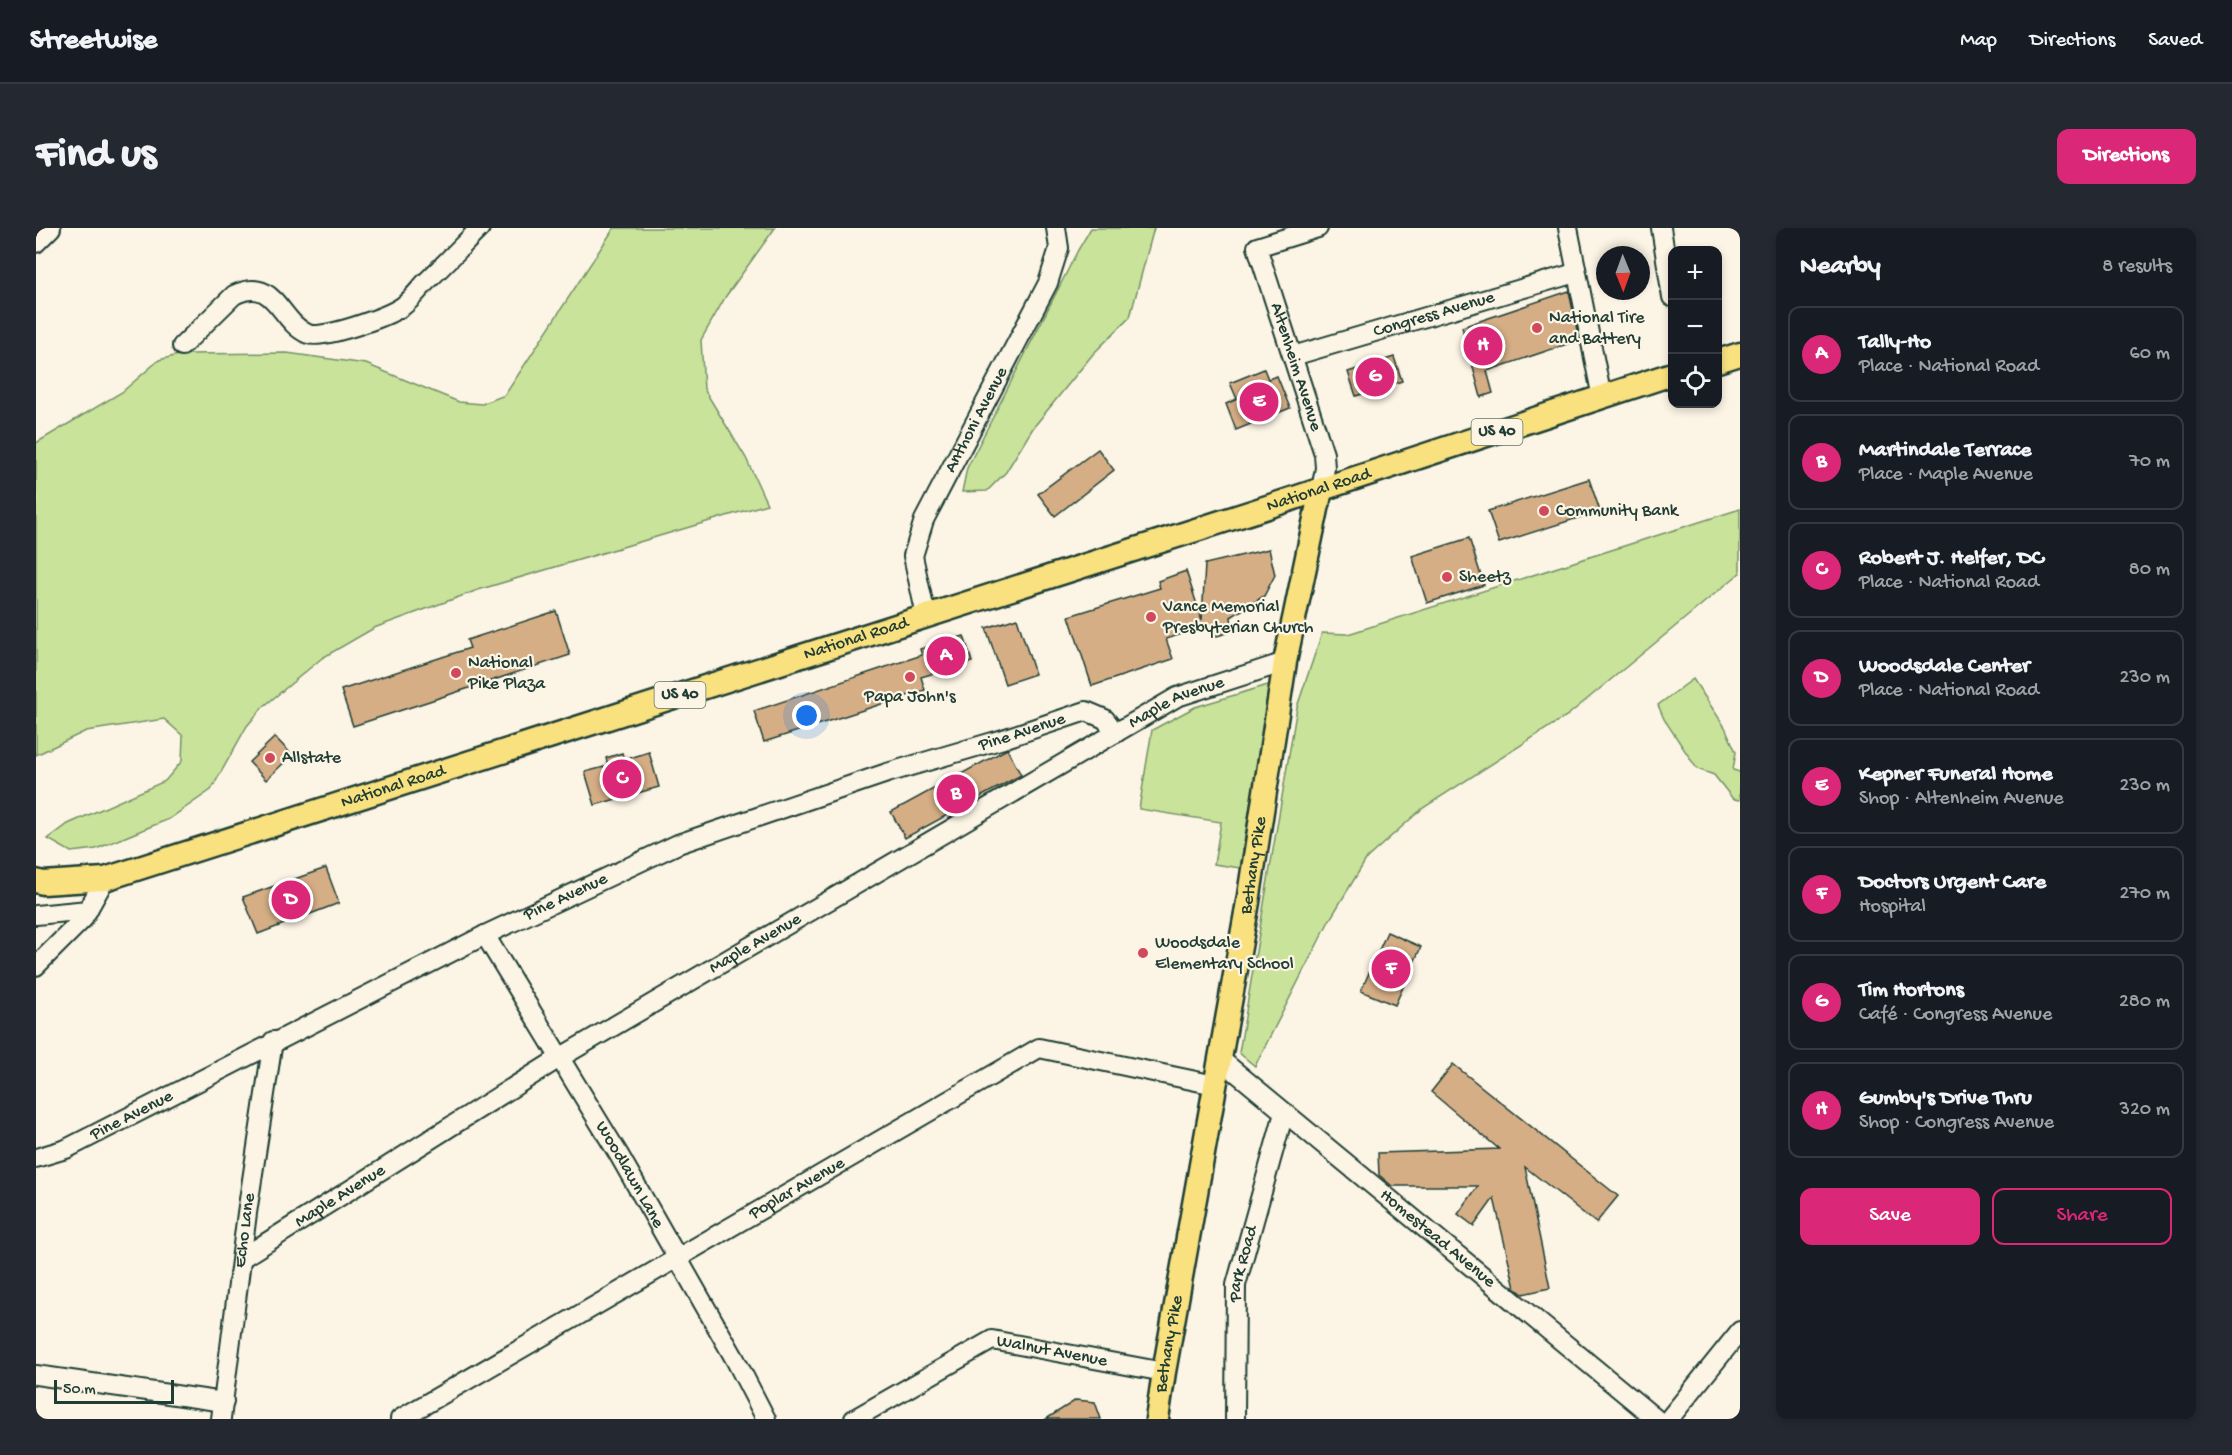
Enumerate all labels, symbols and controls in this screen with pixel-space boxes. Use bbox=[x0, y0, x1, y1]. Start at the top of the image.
text: Streetwise bbox=[30, 25, 157, 58]
text: Map bbox=[1960, 29, 1997, 54]
text: Directions bbox=[2030, 29, 2115, 54]
text: Saved bbox=[2148, 29, 2202, 54]
button: Directions bbox=[2057, 129, 2196, 184]
text: Find us bbox=[36, 132, 156, 181]
north arrow bbox=[1596, 246, 1650, 300]
map controls bbox=[1668, 246, 1722, 408]
button: + bbox=[1668, 246, 1722, 300]
text: Nearby bbox=[1800, 252, 1881, 283]
text: 8 results bbox=[2102, 256, 2172, 279]
street label: Congress Avenue bbox=[1371, 287, 1498, 342]
street label: Altenheim Avenue bbox=[1265, 300, 1327, 435]
button: − bbox=[1668, 300, 1722, 354]
place label: National Tire and Battery bbox=[1549, 308, 1645, 350]
marker: National Tire and Battery bbox=[1530, 321, 1544, 335]
pin: H bbox=[1464, 324, 1502, 368]
text: Tally-Ho bbox=[1859, 330, 1931, 356]
text: A bbox=[1816, 343, 1827, 366]
text: 60 m bbox=[2130, 343, 2170, 366]
pin: G bbox=[1356, 354, 1394, 400]
button: locate bbox=[1668, 354, 1722, 408]
text: Place · National Road bbox=[1859, 356, 2039, 379]
street label: Anthoni Avenue bbox=[940, 363, 1013, 476]
pin: E bbox=[1240, 380, 1278, 424]
road number: US 40 bbox=[1472, 419, 1522, 445]
text: Martindale Terrace bbox=[1859, 438, 2031, 464]
text: B bbox=[1816, 451, 1827, 474]
text: 70 m bbox=[2129, 451, 2170, 474]
street label: National Road bbox=[1264, 463, 1375, 517]
text: Place · Maple Avenue bbox=[1859, 464, 2033, 487]
place label: Community Bank bbox=[1556, 501, 1680, 522]
marker: Community Bank bbox=[1537, 504, 1551, 518]
text: Robert J. Helfer, DC bbox=[1859, 546, 2044, 572]
text: C bbox=[1816, 559, 1827, 582]
text: 80 m bbox=[2129, 559, 2170, 582]
place label: Sheetz bbox=[1459, 567, 1512, 588]
marker: Sheetz bbox=[1440, 570, 1454, 584]
text: Place · National Road bbox=[1859, 572, 2039, 595]
place label: Vance Memorial Presbyterian Church bbox=[1162, 597, 1314, 639]
marker: Vance Memorial Presbyterian Church bbox=[1144, 610, 1158, 624]
street label: National Road bbox=[801, 612, 912, 665]
pin: A bbox=[926, 634, 966, 678]
place label: National Pike Plaza bbox=[467, 653, 546, 695]
text: Woodsdale Center bbox=[1859, 654, 2030, 680]
marker: National Pike Plaza bbox=[449, 666, 463, 680]
text: D bbox=[1815, 667, 1828, 690]
text: 230 m bbox=[2120, 667, 2170, 690]
marker: Papa John's bbox=[903, 670, 917, 684]
street label: Maple Avenue bbox=[1125, 672, 1228, 733]
text: Place · National Road bbox=[1859, 680, 2039, 703]
road number: US 40 bbox=[654, 682, 706, 708]
place label: Papa John's bbox=[863, 687, 957, 708]
your location bbox=[792, 701, 821, 730]
street label: Pine Avenue bbox=[975, 708, 1069, 756]
place label: Allstate bbox=[282, 748, 342, 769]
marker: Allstate bbox=[263, 751, 277, 765]
pin: C bbox=[602, 756, 642, 802]
street label: National Road bbox=[338, 760, 449, 813]
text: Kepner Funeral Home bbox=[1859, 762, 2053, 788]
pin: B bbox=[936, 772, 976, 816]
text: E bbox=[1815, 775, 1828, 798]
text: 230 m bbox=[2120, 775, 2170, 798]
text: Shop · Altenheim Avenue bbox=[1859, 788, 2064, 811]
street label: Bethany Pike bbox=[1235, 814, 1272, 917]
street label: Pine Avenue bbox=[520, 868, 612, 926]
text: Doctors Urgent Care bbox=[1859, 870, 2046, 896]
pin: D bbox=[272, 878, 310, 922]
text: F bbox=[1816, 883, 1827, 906]
text: 270 m bbox=[2120, 883, 2170, 906]
text: Hospital bbox=[1859, 896, 1926, 919]
street label: Maple Avenue bbox=[705, 908, 806, 979]
place label: Woodsdale Elementary School bbox=[1155, 933, 1294, 975]
marker: Woodsdale Elementary School bbox=[1136, 946, 1150, 960]
pin: F bbox=[1372, 946, 1410, 992]
text: Tim Hortons bbox=[1859, 978, 1964, 1004]
text: G bbox=[1815, 991, 1828, 1014]
text: 280 m bbox=[2119, 991, 2170, 1014]
text: Café · Congress Avenue bbox=[1859, 1004, 2052, 1027]
street label: Pine Avenue bbox=[86, 1085, 177, 1146]
text: Gumby's Drive Thru bbox=[1859, 1086, 2032, 1112]
text: H bbox=[1816, 1099, 1827, 1122]
text: 320 m bbox=[2120, 1099, 2170, 1122]
text: Shop · Congress Avenue bbox=[1859, 1112, 2054, 1135]
street label: Woodlawn Lane bbox=[591, 1118, 669, 1232]
street label: Poplar Avenue bbox=[745, 1152, 849, 1225]
street label: Maple Avenue bbox=[291, 1159, 390, 1233]
street label: Homestead Avenue bbox=[1375, 1185, 1500, 1293]
button: Save bbox=[1800, 1188, 1980, 1245]
button: Share bbox=[1992, 1188, 2172, 1245]
street label: Echo Lane bbox=[230, 1191, 260, 1269]
street label: Park Road bbox=[1225, 1222, 1263, 1303]
street label: Bethany Pike bbox=[1150, 1293, 1188, 1395]
street label: Walnut Avenue bbox=[995, 1331, 1110, 1372]
scale bar bbox=[54, 1377, 174, 1404]
text: 50 m bbox=[63, 1381, 96, 1400]

